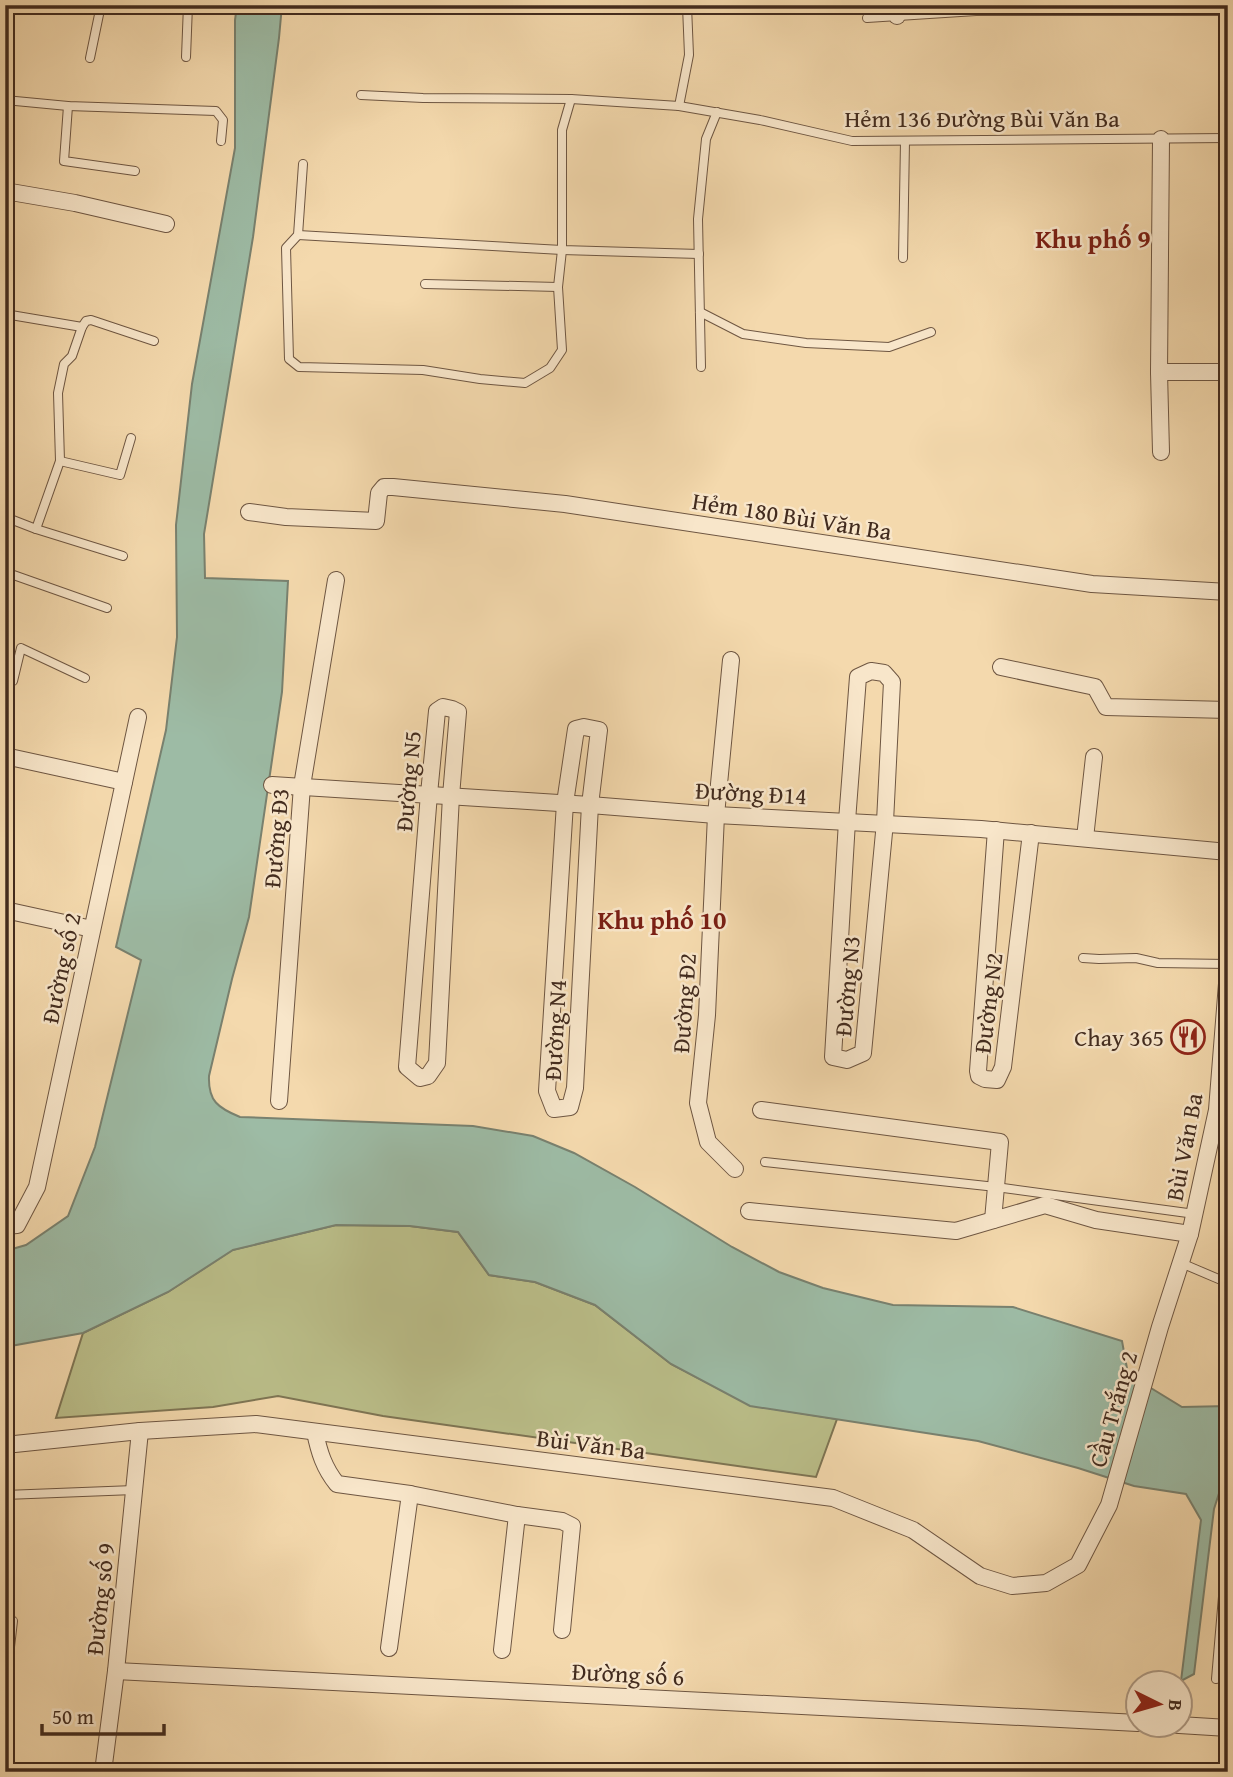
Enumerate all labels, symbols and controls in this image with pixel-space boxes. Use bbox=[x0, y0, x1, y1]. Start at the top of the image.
street label: Hẻm 136 Đường Bùi Văn Ba bbox=[844, 101, 1120, 136]
district label: Khu phố 9 bbox=[1035, 219, 1151, 258]
street label: Hẻm 180 Bùi Văn Ba bbox=[690, 483, 895, 549]
street label: Đường N5 bbox=[386, 729, 430, 833]
street label: Đường Đ14 bbox=[694, 773, 808, 813]
street label: Đường Đ3 bbox=[254, 787, 298, 889]
district label: Khu phố 10 bbox=[597, 900, 727, 939]
street label: Đường số 2 bbox=[32, 909, 90, 1027]
street label: Đường N3 bbox=[825, 934, 869, 1038]
street label: Đường N2 bbox=[964, 951, 1012, 1055]
street label: Đường Đ2 bbox=[663, 952, 705, 1054]
street label: Đường N4 bbox=[535, 979, 575, 1081]
restaurant icon: Chay 365 bbox=[1169, 1018, 1207, 1056]
place label: Chay 365 bbox=[1074, 1020, 1164, 1055]
street label: Bùi Văn Ba bbox=[1156, 1089, 1212, 1204]
street label: Cầu Trắng 2 bbox=[1080, 1347, 1146, 1471]
street label: Bùi Văn Ba bbox=[535, 1420, 648, 1468]
street label: Đường số 9 bbox=[77, 1541, 123, 1657]
street label: Đường số 6 bbox=[571, 1654, 685, 1694]
north arrow bbox=[1124, 1668, 1194, 1738]
scale bar bbox=[42, 1693, 164, 1737]
text: B bbox=[1161, 1698, 1190, 1713]
text: 50 m bbox=[52, 1701, 94, 1732]

